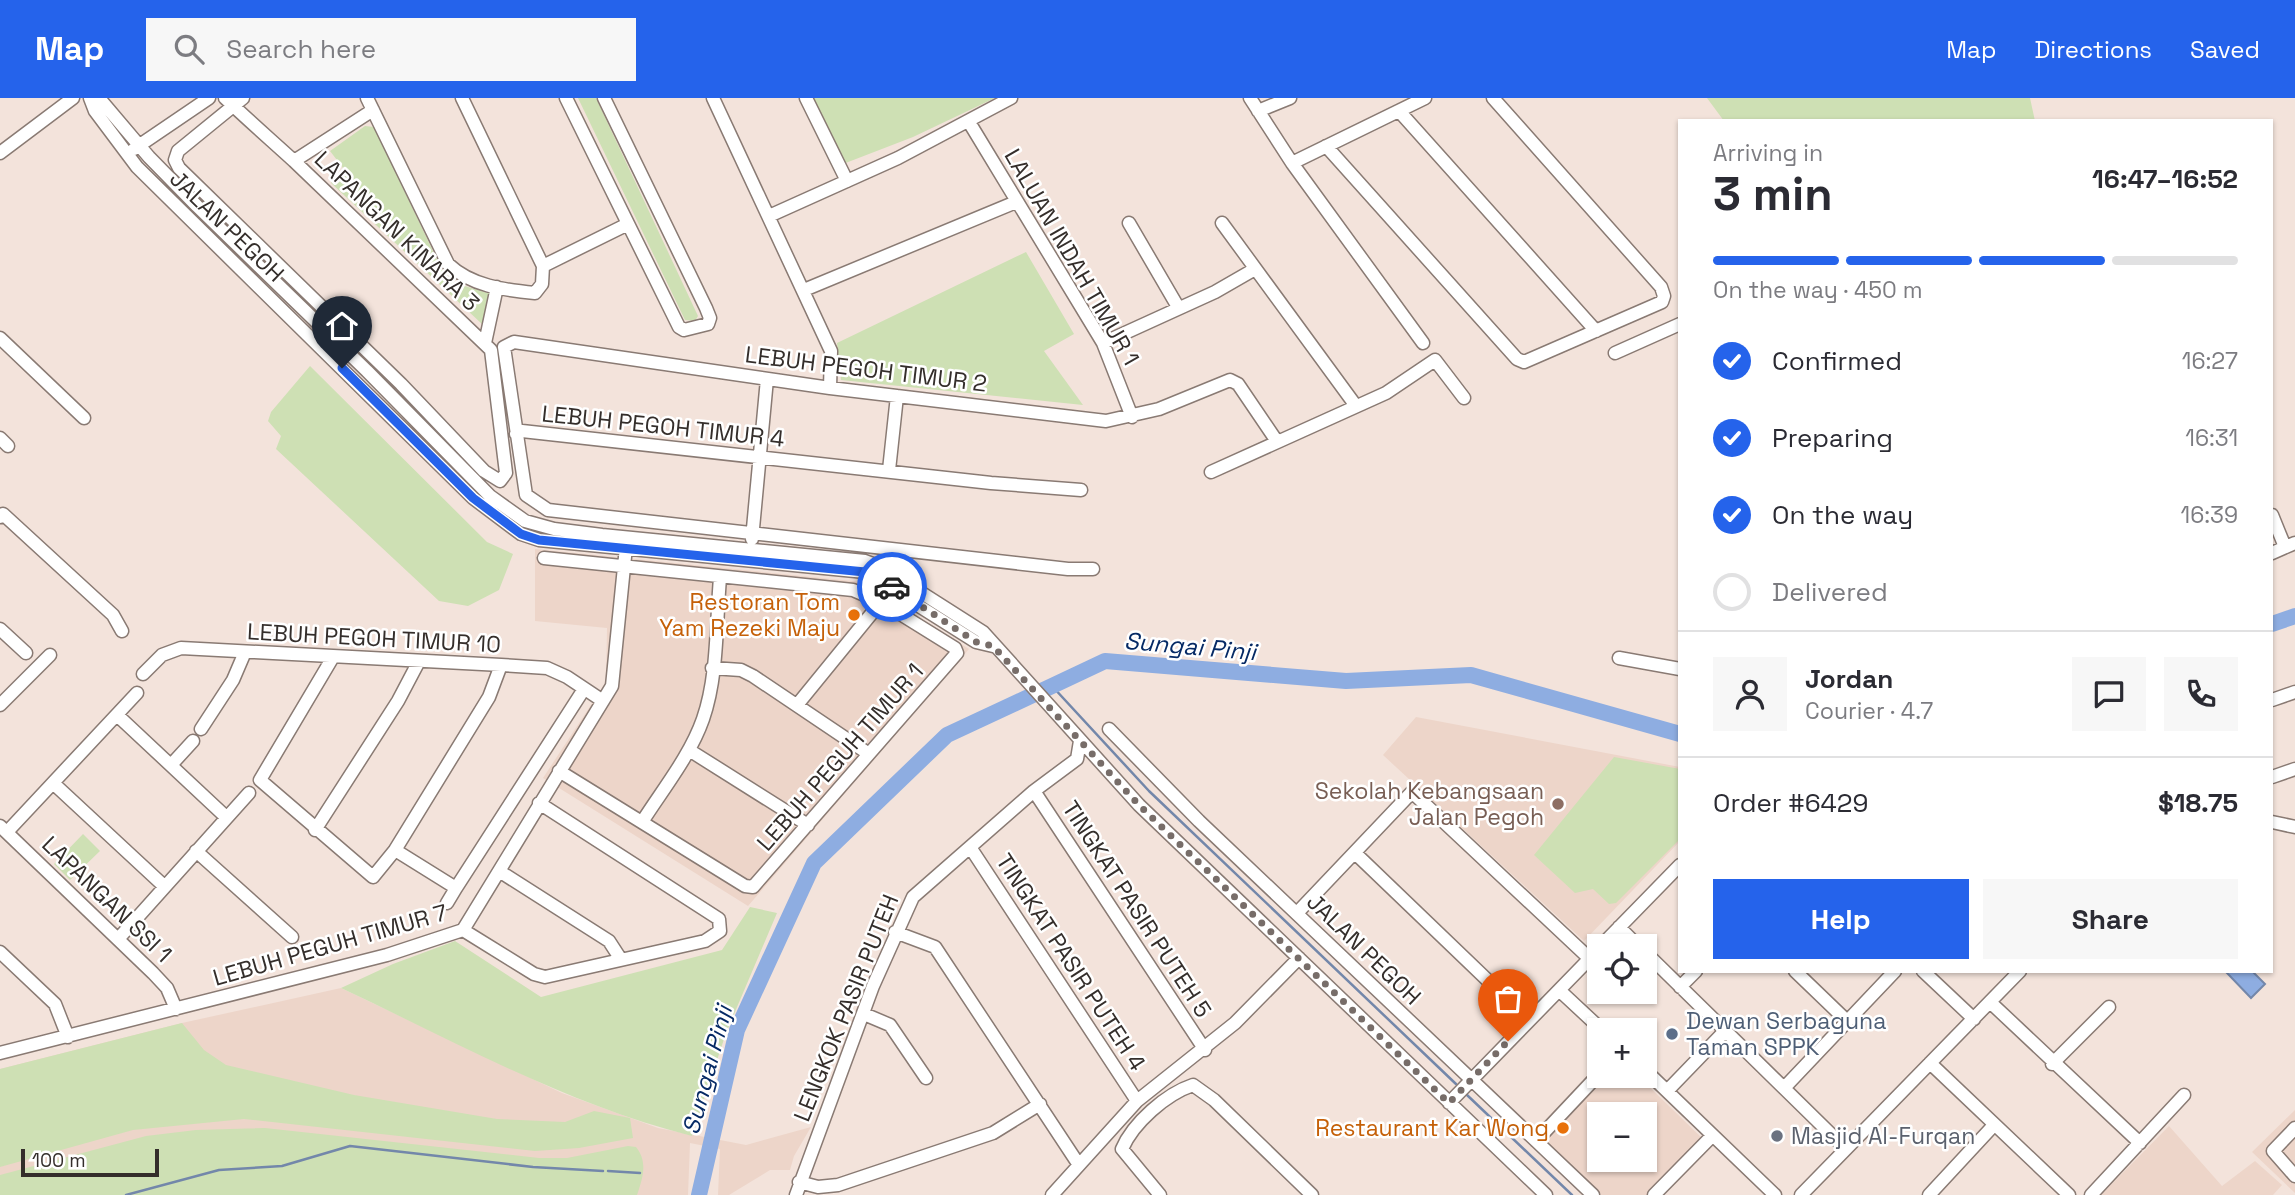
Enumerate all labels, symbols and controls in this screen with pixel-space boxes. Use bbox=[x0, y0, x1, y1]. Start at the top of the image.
search box bbox=[146, 18, 636, 81]
text: Map bbox=[35, 28, 104, 70]
icon: search bbox=[170, 30, 208, 68]
text: Search here bbox=[226, 32, 376, 66]
text: Map bbox=[1946, 34, 1996, 65]
text: Directions bbox=[2034, 34, 2152, 65]
text: Saved bbox=[2190, 34, 2260, 65]
text: Arriving in bbox=[1713, 138, 1823, 168]
street label: LALUAN INDAH TIMUR 1 bbox=[998, 143, 1146, 371]
street label: LAPANGAN KINARA 3 bbox=[308, 144, 486, 318]
text: 16:47–16:52 bbox=[2092, 162, 2238, 196]
street label: JALAN PEGOH bbox=[163, 164, 291, 288]
text: 3 min bbox=[1713, 165, 1833, 223]
text: On the way · 450 m bbox=[1713, 275, 1923, 305]
pin bbox=[312, 296, 372, 368]
icon: home bbox=[323, 307, 361, 345]
street label: LEBUH PEGOH TIMUR 2 bbox=[743, 339, 989, 399]
icon: check bbox=[1713, 342, 1751, 380]
text: Confirmed bbox=[1772, 344, 1902, 378]
text: 16:27 bbox=[2182, 346, 2238, 376]
street label: LEBUH PEGOH TIMUR 4 bbox=[540, 398, 786, 454]
icon: check bbox=[1713, 419, 1751, 457]
text: Preparing bbox=[1772, 421, 1893, 455]
text: 16:31 bbox=[2185, 423, 2238, 453]
icon: check bbox=[1713, 496, 1751, 534]
text: On the way bbox=[1772, 498, 1913, 532]
text: 16:39 bbox=[2181, 500, 2238, 530]
courier bbox=[857, 552, 927, 622]
icon: car bbox=[873, 568, 911, 606]
text: Delivered bbox=[1772, 575, 1888, 609]
place label: Restoran Tom Yam Rezeki Maju bbox=[659, 587, 840, 643]
marker: Restoran Tom Yam Rezeki Maju bbox=[846, 607, 862, 623]
street label: LEBUH PEGOH TIMUR 10 bbox=[246, 616, 502, 660]
water label: Sungai Pinji bbox=[1123, 625, 1260, 667]
street label: LEBUH PEGUH TIMUR 1 bbox=[750, 657, 930, 857]
button: person bbox=[1713, 657, 1787, 731]
button: chat bbox=[2072, 657, 2146, 731]
button: phone bbox=[2164, 657, 2238, 731]
text: Jordan bbox=[1805, 662, 1893, 696]
text: Courier · 4.7 bbox=[1805, 696, 1933, 726]
place label: Sekolah Kebangsaan Jalan Pegoh bbox=[1315, 776, 1544, 832]
text: Order #6429 bbox=[1713, 786, 1868, 820]
text: $18.75 bbox=[2158, 786, 2238, 820]
street label: TINGKAT PASIR PUTEH 5 bbox=[1056, 795, 1218, 1023]
marker: Sekolah Kebangsaan Jalan Pegoh bbox=[1550, 796, 1566, 812]
street label: LAPANGAN SSI 1 bbox=[36, 829, 178, 969]
street label: TINGKAT PASIR PUTEH 4 bbox=[989, 848, 1153, 1076]
button: Help bbox=[1713, 879, 1969, 959]
button: Share bbox=[1983, 879, 2238, 959]
street label: JALAN PEGOH bbox=[1300, 887, 1428, 1011]
street label: LENGKOK PASIR PUTEH bbox=[787, 890, 905, 1126]
street label: LEBUH PEGUH TIMUR 7 bbox=[209, 897, 451, 993]
map controls bbox=[1587, 934, 1657, 1172]
button: locate bbox=[1587, 934, 1657, 1004]
pin bbox=[1478, 969, 1538, 1041]
icon: bag bbox=[1489, 980, 1527, 1018]
water label: Sungai Pinji bbox=[675, 999, 740, 1138]
place label: Dewan Serbaguna Taman SPPK bbox=[1686, 1006, 1886, 1062]
button: + bbox=[1587, 1018, 1657, 1088]
marker: Dewan Serbaguna Taman SPPK bbox=[1664, 1026, 1680, 1042]
button: − bbox=[1587, 1102, 1657, 1172]
place label: Restaurant Kar Wong bbox=[1315, 1113, 1549, 1143]
marker: Restaurant Kar Wong bbox=[1555, 1120, 1571, 1136]
place label: Masjid Al-Furqan bbox=[1791, 1121, 1975, 1151]
marker: Masjid Al-Furqan bbox=[1769, 1128, 1785, 1144]
scale bar bbox=[21, 1146, 159, 1178]
text: 100 m bbox=[32, 1148, 86, 1173]

